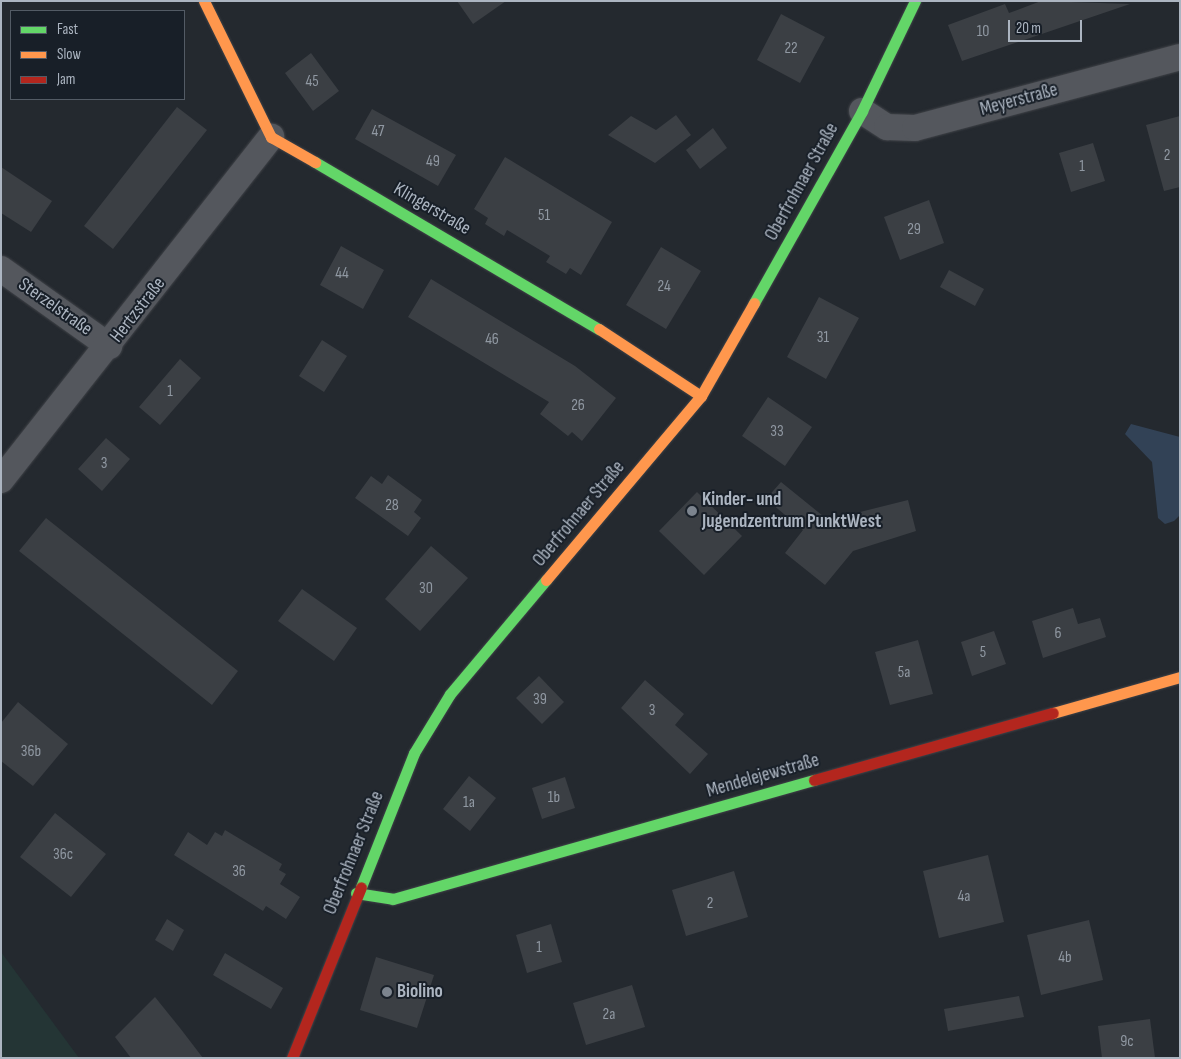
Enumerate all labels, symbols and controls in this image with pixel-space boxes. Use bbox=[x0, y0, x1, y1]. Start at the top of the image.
legend bbox=[10, 10, 185, 100]
scale bar bbox=[1011, 10, 1085, 42]
text: 20 m bbox=[1016, 19, 1041, 38]
text: Fast bbox=[57, 20, 78, 39]
house number: 10 bbox=[977, 22, 989, 42]
house number: 22 bbox=[784, 39, 798, 59]
text: Slow bbox=[57, 45, 81, 64]
text: Jam bbox=[57, 70, 75, 89]
house number: 45 bbox=[305, 72, 319, 92]
street label: Meyerstraße bbox=[978, 79, 1060, 121]
street label: Oberfrohnaer Straße bbox=[760, 119, 844, 245]
house number: 47 bbox=[372, 122, 384, 142]
house number: 2 bbox=[1164, 146, 1170, 166]
house number: 49 bbox=[426, 152, 440, 172]
house number: 1 bbox=[1079, 157, 1085, 177]
street label: Klingerstraße bbox=[389, 178, 475, 240]
house number: 51 bbox=[538, 206, 550, 226]
house number: 29 bbox=[907, 220, 921, 240]
house number: 44 bbox=[335, 264, 349, 284]
street label: Sterzelstraße bbox=[14, 273, 96, 341]
street label: Hertzstraße bbox=[105, 273, 171, 347]
house number: 24 bbox=[657, 277, 671, 297]
house number: 31 bbox=[817, 328, 829, 348]
house number: 46 bbox=[485, 330, 499, 350]
house number: 1 bbox=[167, 382, 173, 402]
house number: 26 bbox=[571, 396, 585, 416]
house number: 33 bbox=[770, 422, 784, 442]
house number: 3 bbox=[101, 454, 107, 474]
street label: Oberfrohnaer Straße bbox=[528, 457, 630, 571]
place label: Kinder- und Jugendzentrum PunktWest bbox=[702, 489, 881, 533]
house number: 28 bbox=[385, 496, 399, 516]
marker: Kinder- und Jugendzentrum PunktWest bbox=[686, 505, 698, 517]
house number: 30 bbox=[419, 579, 433, 599]
house number: 6 bbox=[1054, 624, 1062, 644]
house number: 5 bbox=[980, 643, 986, 663]
house number: 5a bbox=[898, 663, 910, 683]
house number: 39 bbox=[533, 690, 547, 710]
house number: 3 bbox=[649, 701, 655, 721]
house number: 36b bbox=[21, 742, 41, 762]
street label: Mendelejewstraße bbox=[704, 749, 822, 803]
street label: Oberfrohnaer Straße bbox=[319, 788, 389, 918]
house number: 1b bbox=[548, 788, 560, 808]
house number: 1a bbox=[463, 793, 475, 813]
house number: 36c bbox=[53, 845, 73, 865]
house number: 36 bbox=[232, 862, 246, 882]
house number: 4a bbox=[958, 887, 970, 907]
house number: 2 bbox=[707, 894, 713, 914]
house number: 1 bbox=[536, 938, 542, 958]
house number: 4b bbox=[1058, 948, 1072, 968]
place label: Biolino bbox=[397, 981, 443, 1003]
marker: Biolino bbox=[381, 986, 393, 998]
house number: 2a bbox=[603, 1005, 615, 1025]
house number: 9c bbox=[1120, 1032, 1134, 1052]

